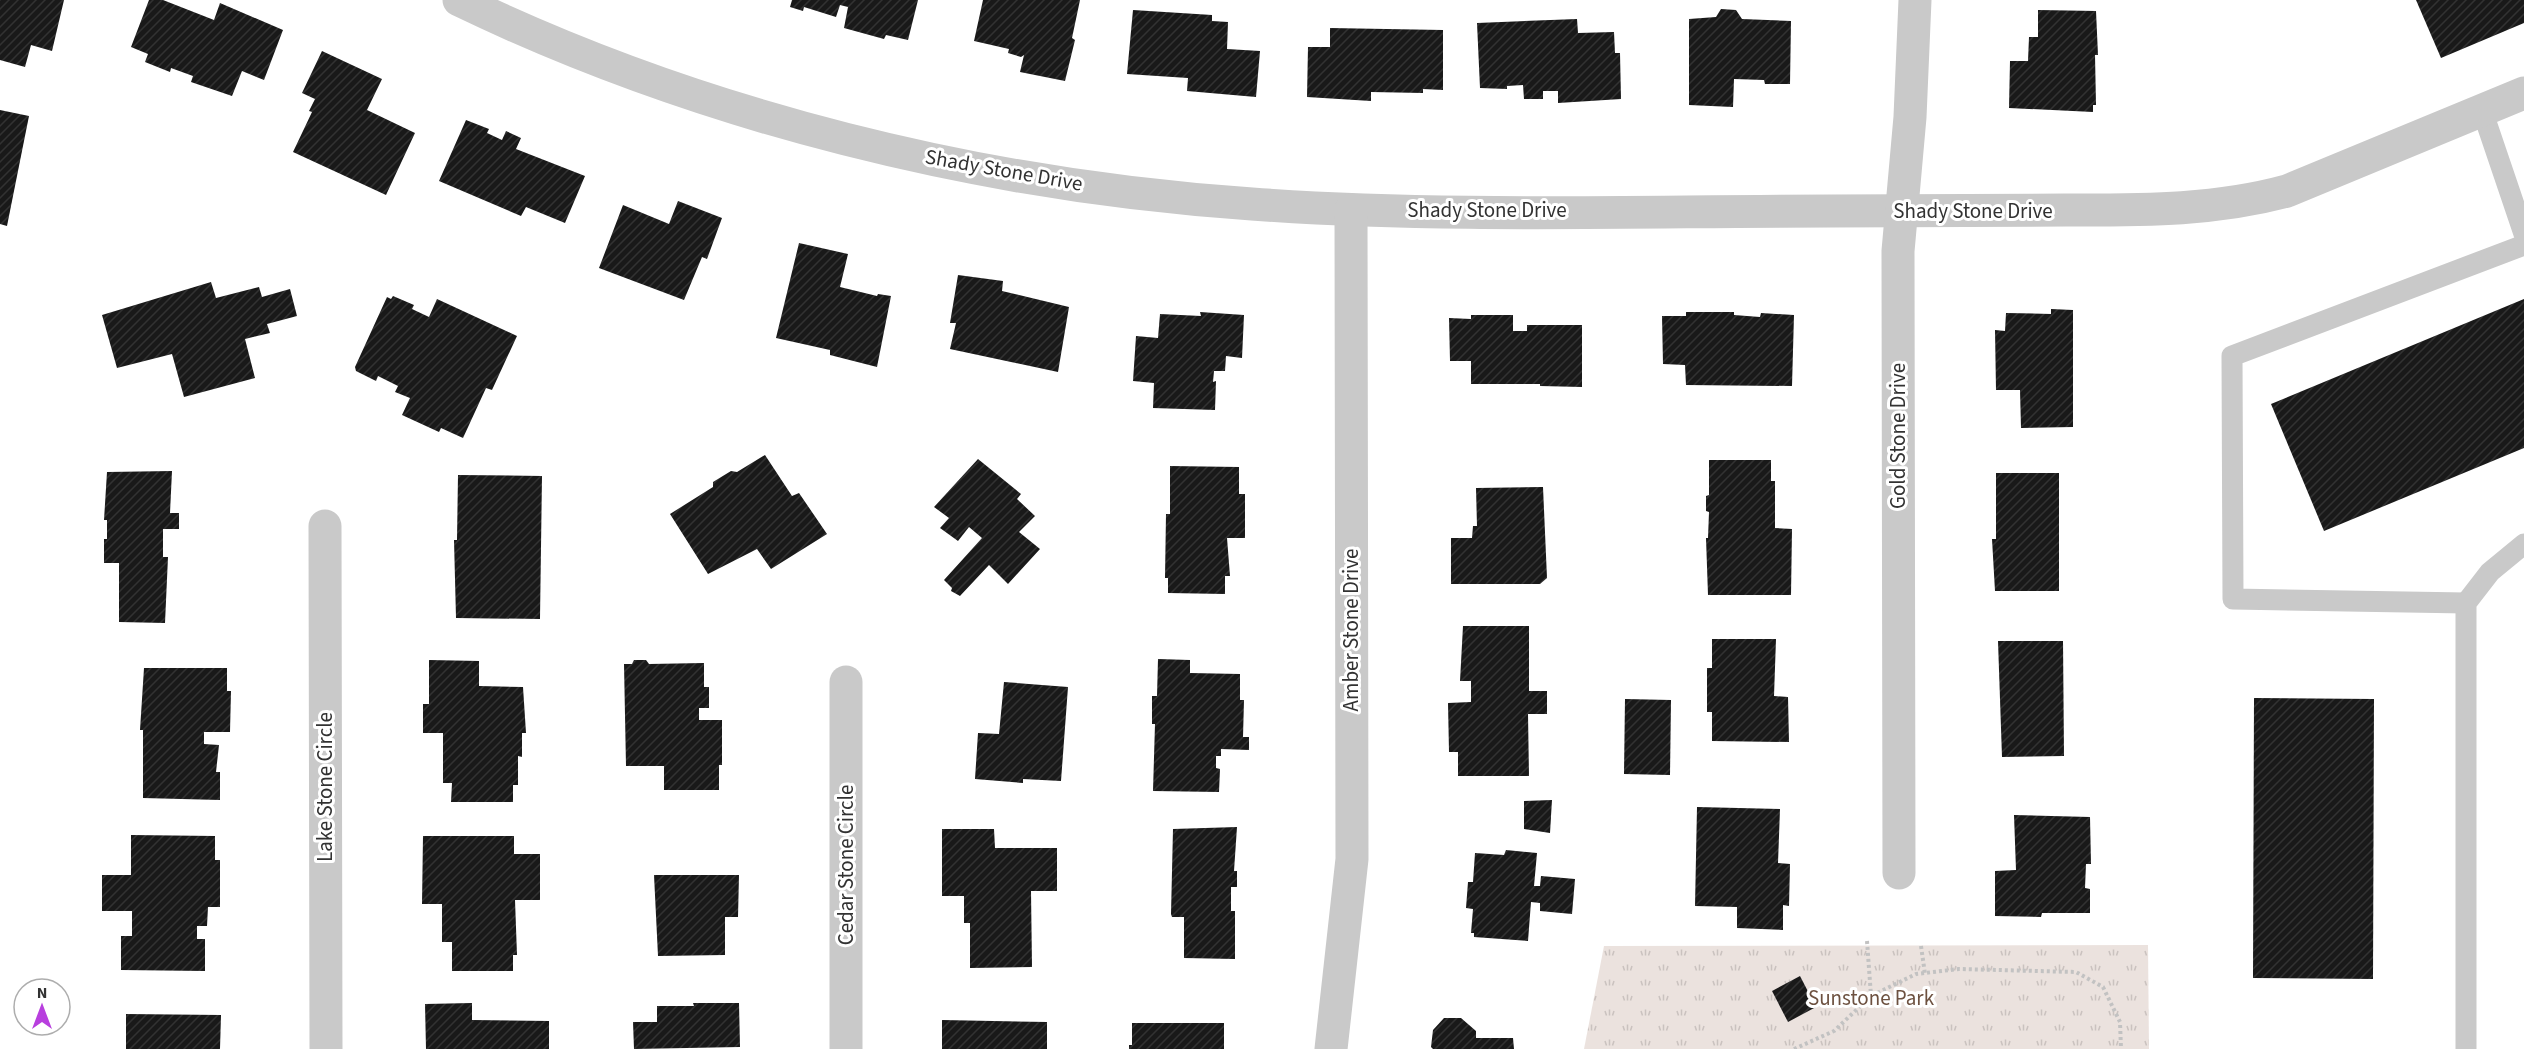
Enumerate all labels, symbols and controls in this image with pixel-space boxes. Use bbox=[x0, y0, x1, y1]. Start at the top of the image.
street label: Shady Stone Drive bbox=[923, 141, 1085, 199]
street label: Shady Stone Drive bbox=[1407, 195, 1567, 225]
street label: Shady Stone Drive bbox=[1893, 196, 2053, 226]
street label: Gold Stone Drive bbox=[1883, 363, 1913, 509]
street label: Amber Stone Drive bbox=[1336, 549, 1366, 711]
street label: Lake Stone Circle bbox=[310, 712, 340, 862]
street label: Cedar Stone Circle bbox=[831, 785, 861, 945]
north arrow bbox=[12, 977, 72, 1037]
text: N bbox=[37, 982, 47, 1004]
park label: Sunstone Park bbox=[1808, 983, 1935, 1013]

